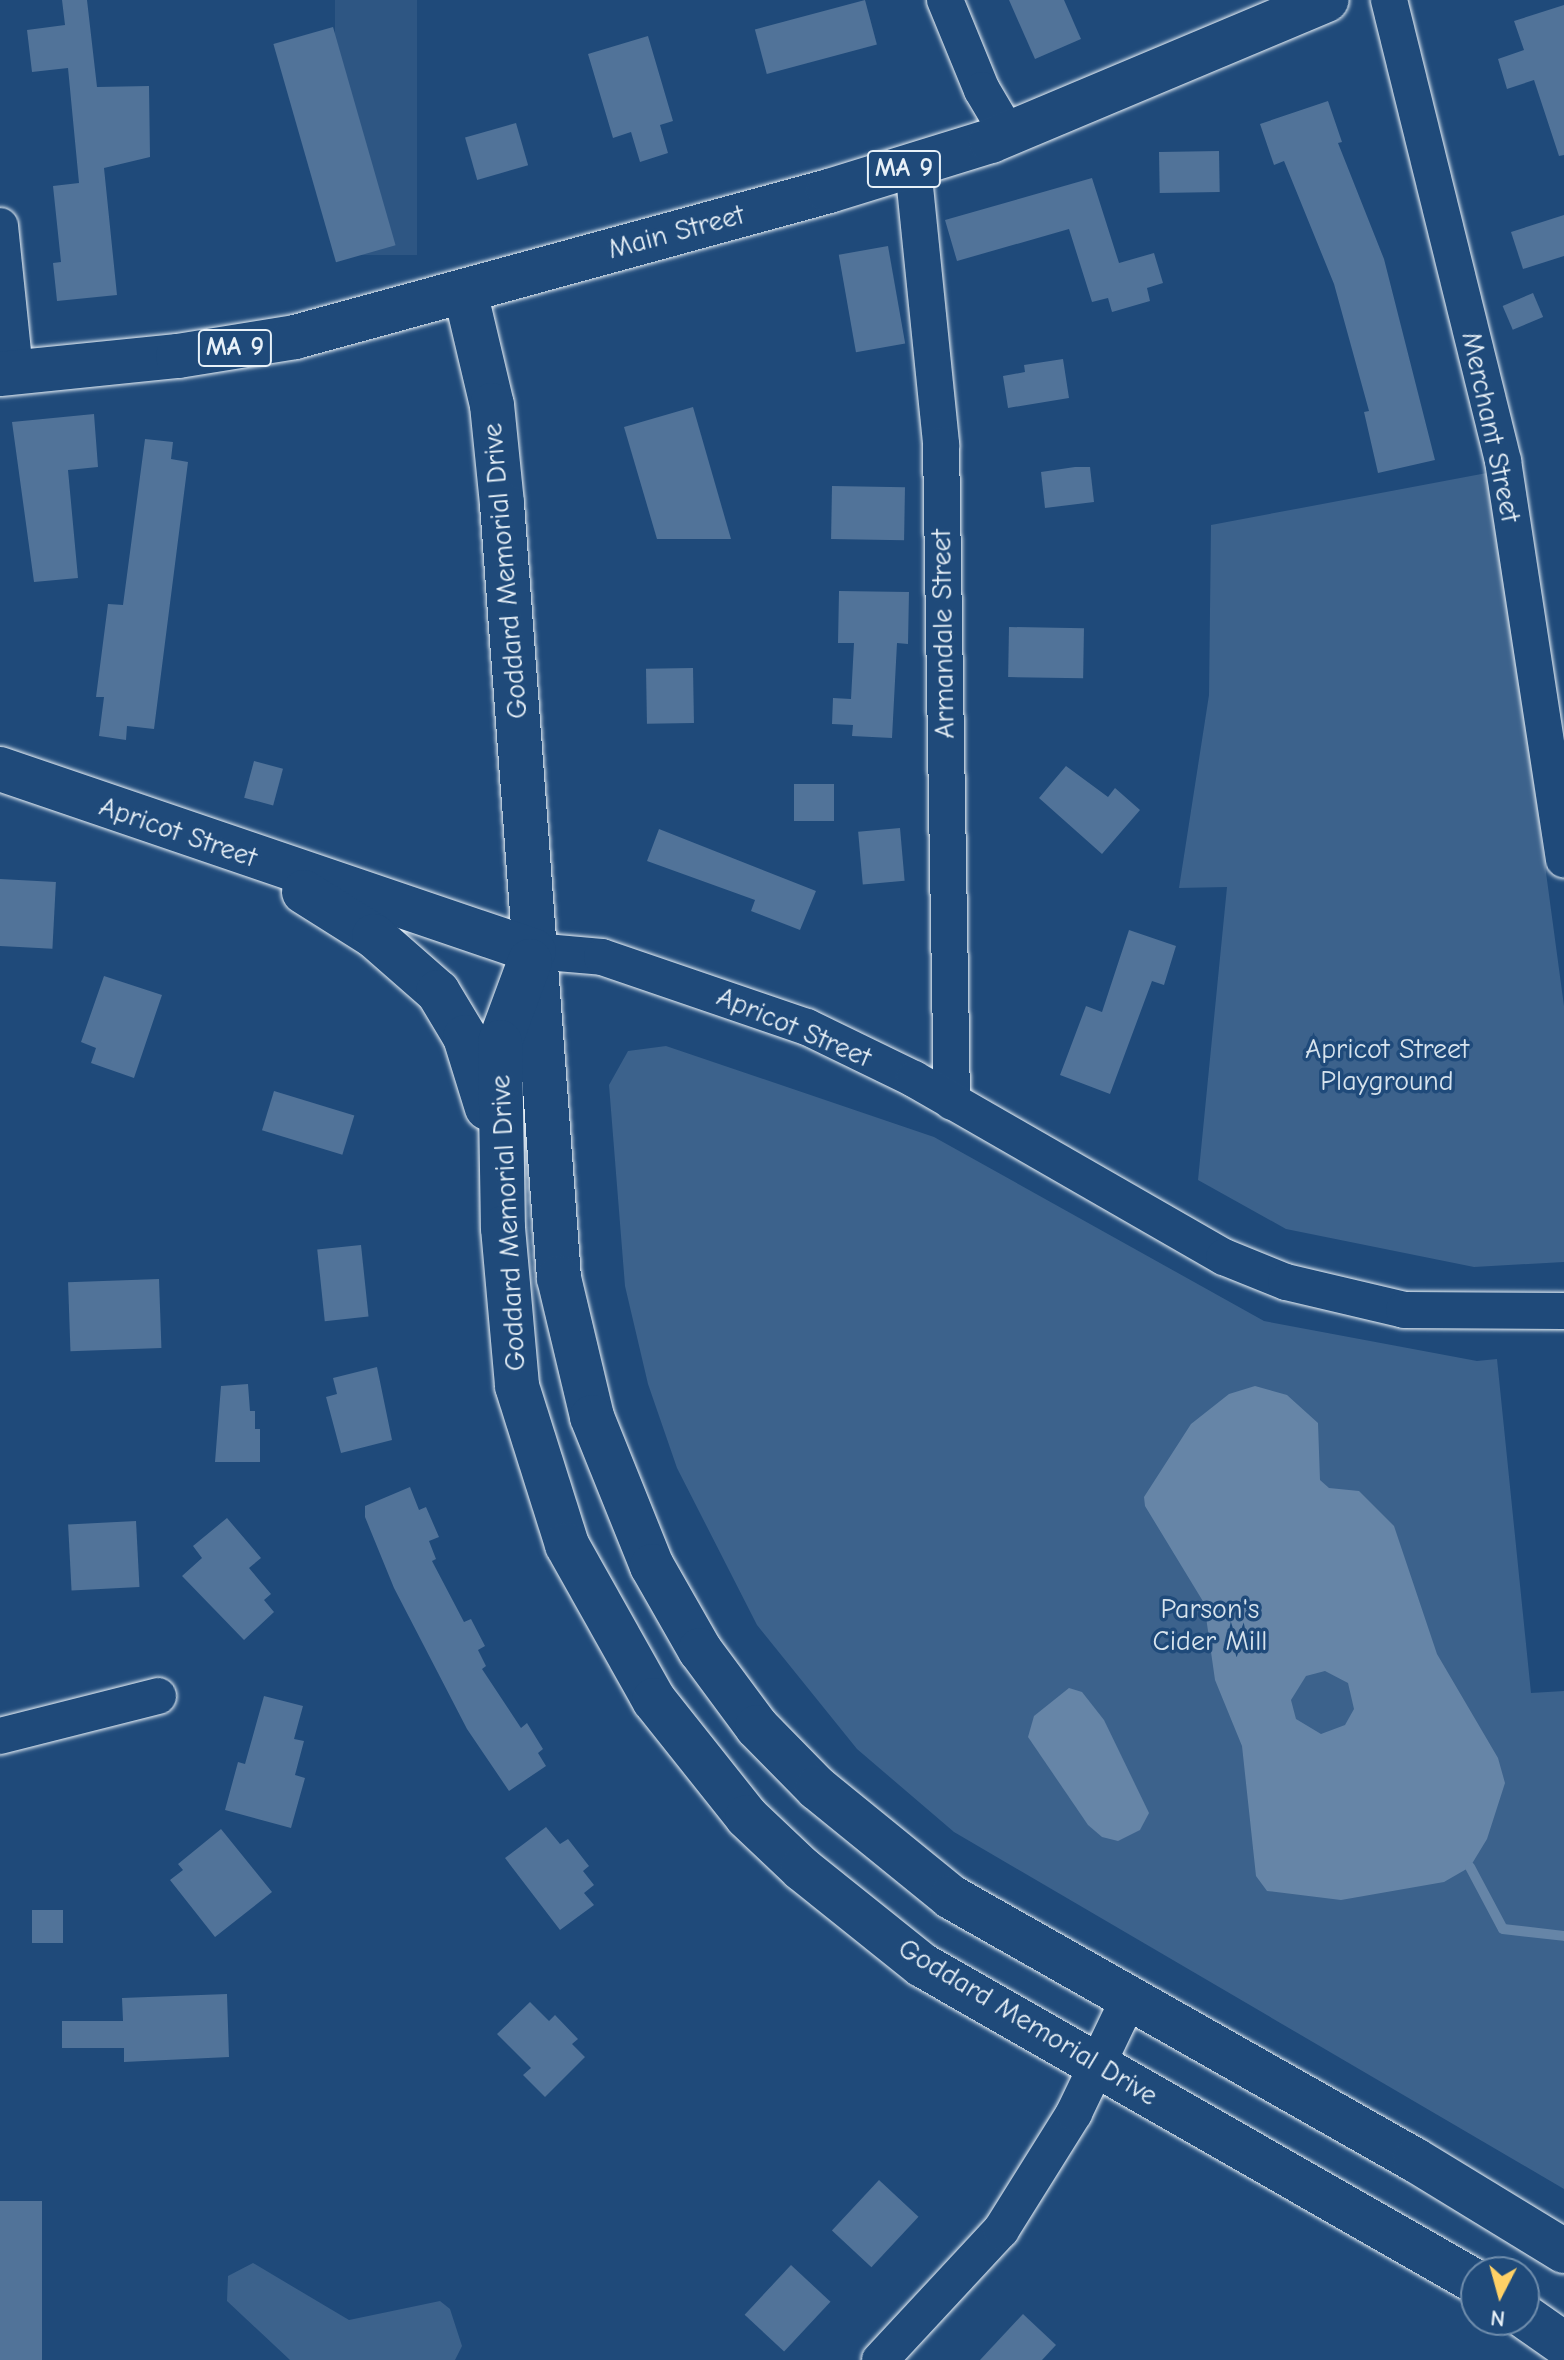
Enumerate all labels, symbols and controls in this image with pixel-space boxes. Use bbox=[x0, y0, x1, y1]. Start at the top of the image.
road number: MA 9 bbox=[866, 147, 942, 191]
street label: Main Street bbox=[604, 198, 748, 266]
road number: MA 9 bbox=[197, 326, 273, 370]
street label: Merchant Street bbox=[1454, 329, 1528, 525]
street label: Goddard Memorial Drive bbox=[475, 422, 535, 720]
street label: Armandale Street bbox=[924, 529, 962, 739]
street label: Apricot Street bbox=[95, 789, 261, 875]
street label: Apricot Street bbox=[712, 979, 876, 1075]
park label: Apricot Street Playground bbox=[1305, 1032, 1469, 1098]
street label: Goddard Memorial Drive bbox=[483, 1074, 533, 1372]
park label: Parson's Cider Mill bbox=[1153, 1592, 1267, 1658]
street label: Goddard Memorial Drive bbox=[892, 1931, 1164, 2113]
north arrow bbox=[1460, 2256, 1540, 2336]
text: N bbox=[1489, 2304, 1506, 2332]

